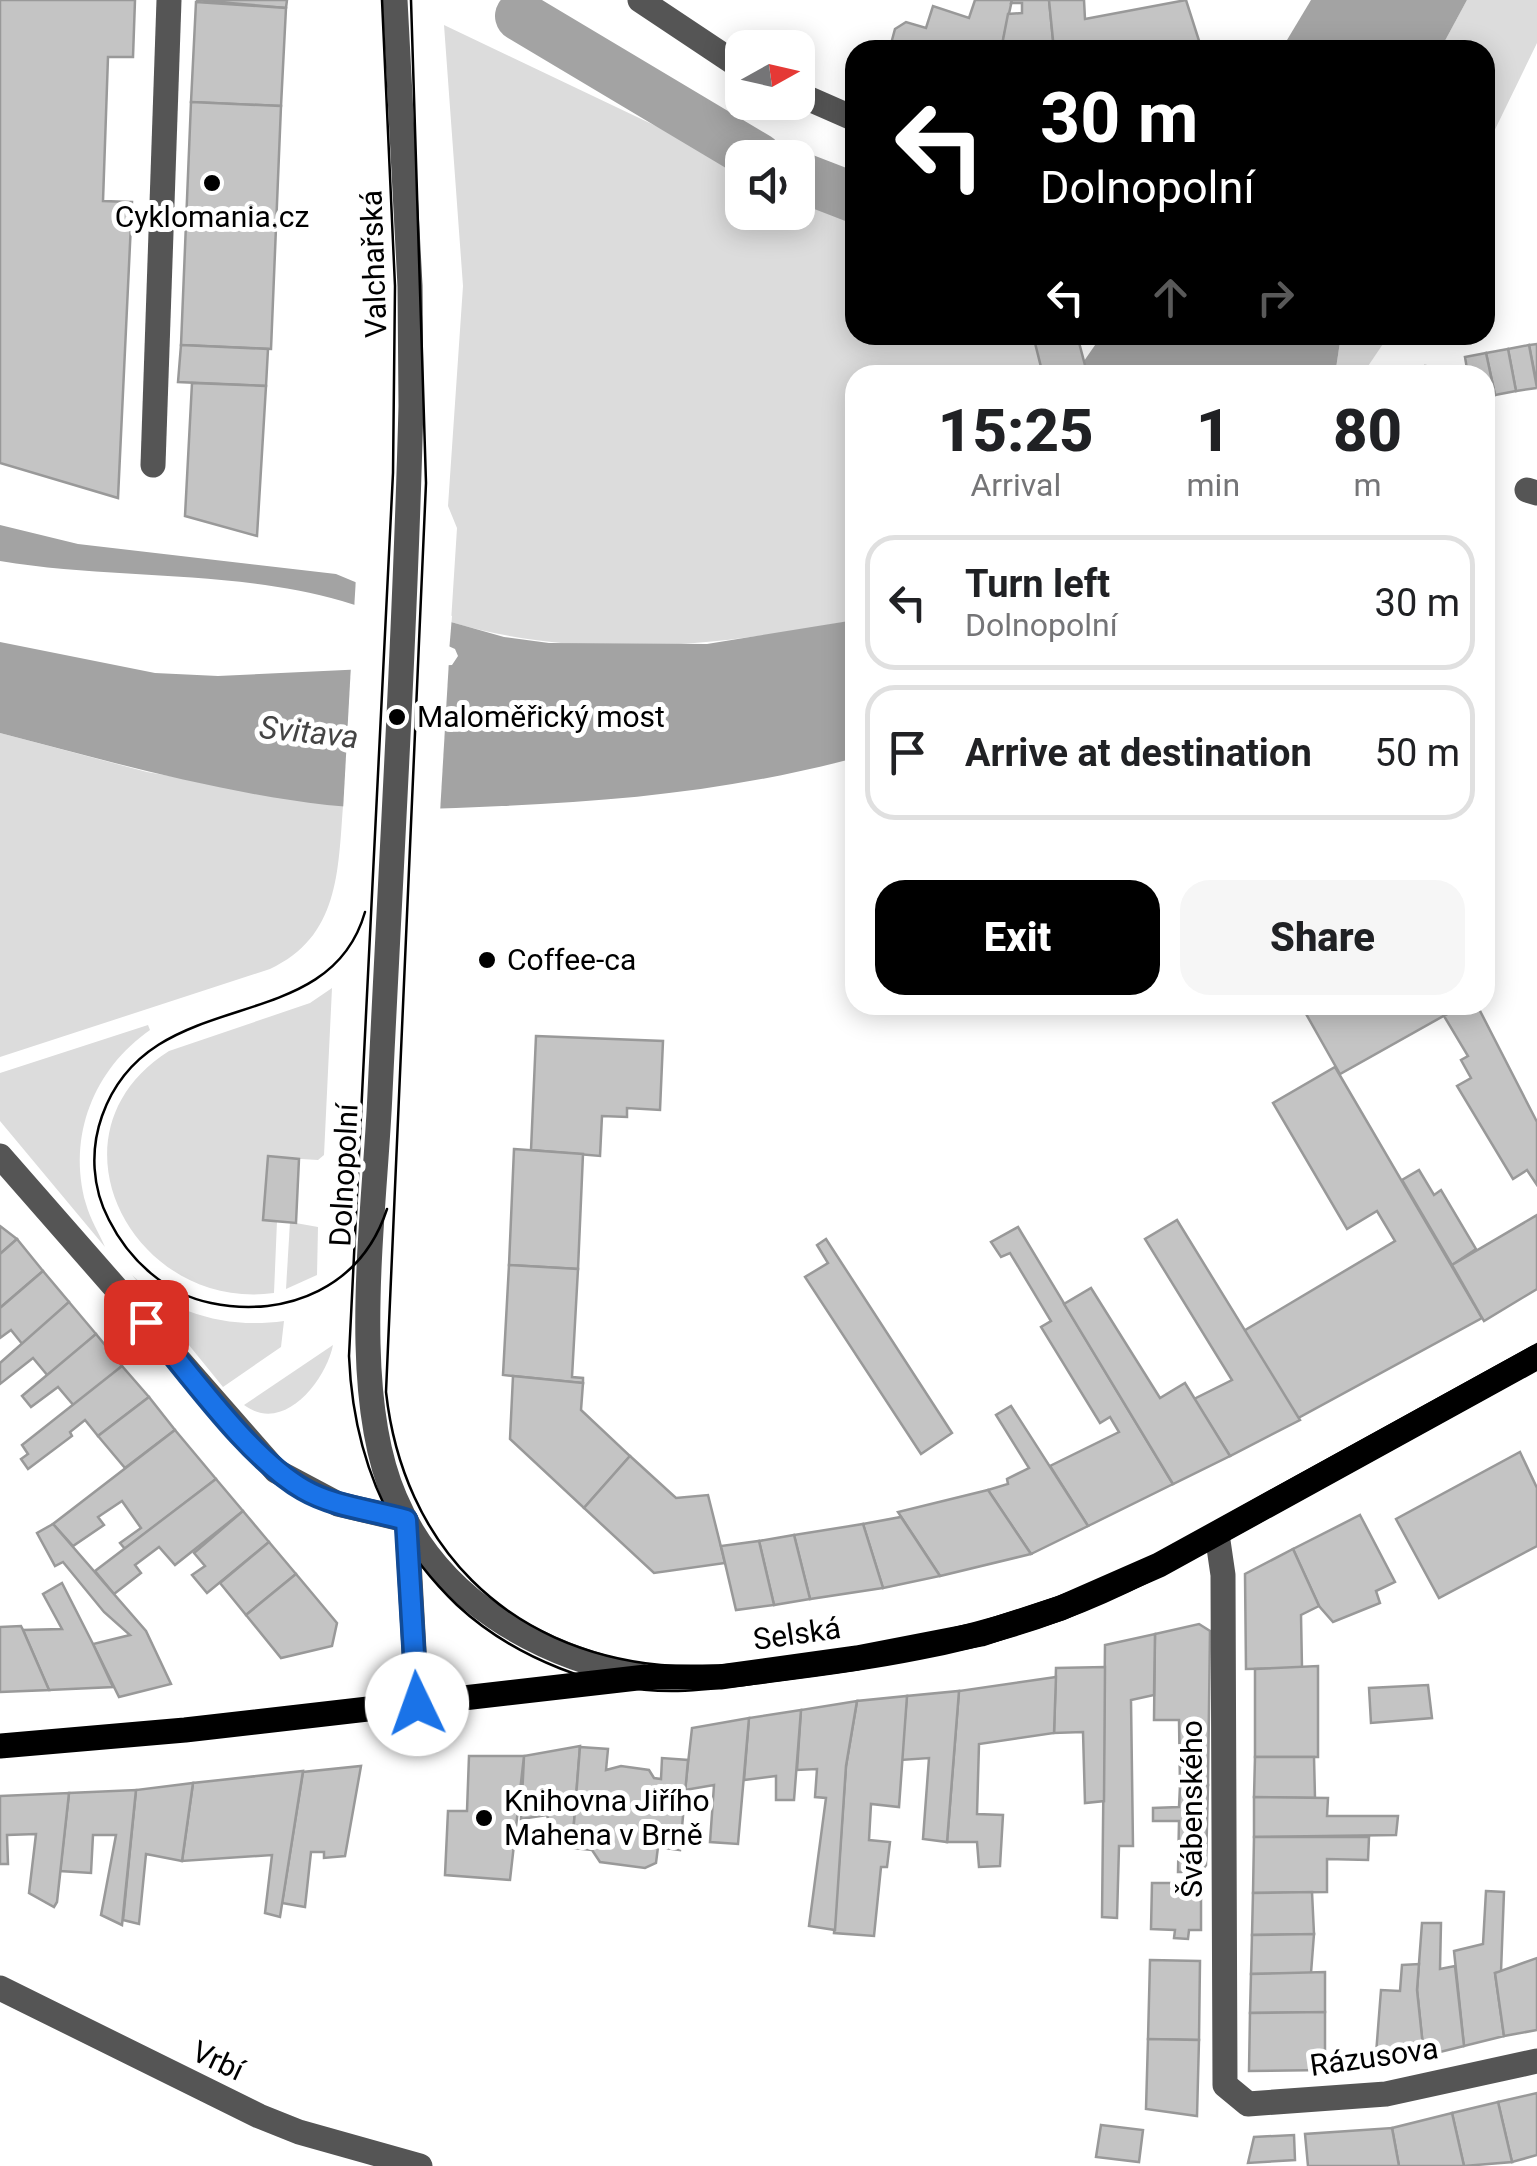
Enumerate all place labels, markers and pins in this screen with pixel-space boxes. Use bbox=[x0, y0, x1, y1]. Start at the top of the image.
marker: Cyklomania.cz bbox=[201, 172, 223, 194]
place label: Cyklomania.cz bbox=[115, 199, 309, 234]
place label: Maloměřický most bbox=[417, 699, 665, 734]
marker: Maloměřický most bbox=[386, 706, 408, 728]
place label: Coffee-ca bbox=[507, 942, 636, 977]
marker: Coffee-ca bbox=[476, 949, 498, 971]
pin bbox=[104, 1280, 189, 1365]
place label: Knihovna Jiřího Mahena v Brně bbox=[504, 1783, 710, 1852]
marker: Knihovna Jiřího Mahena v Brně bbox=[473, 1807, 495, 1829]

